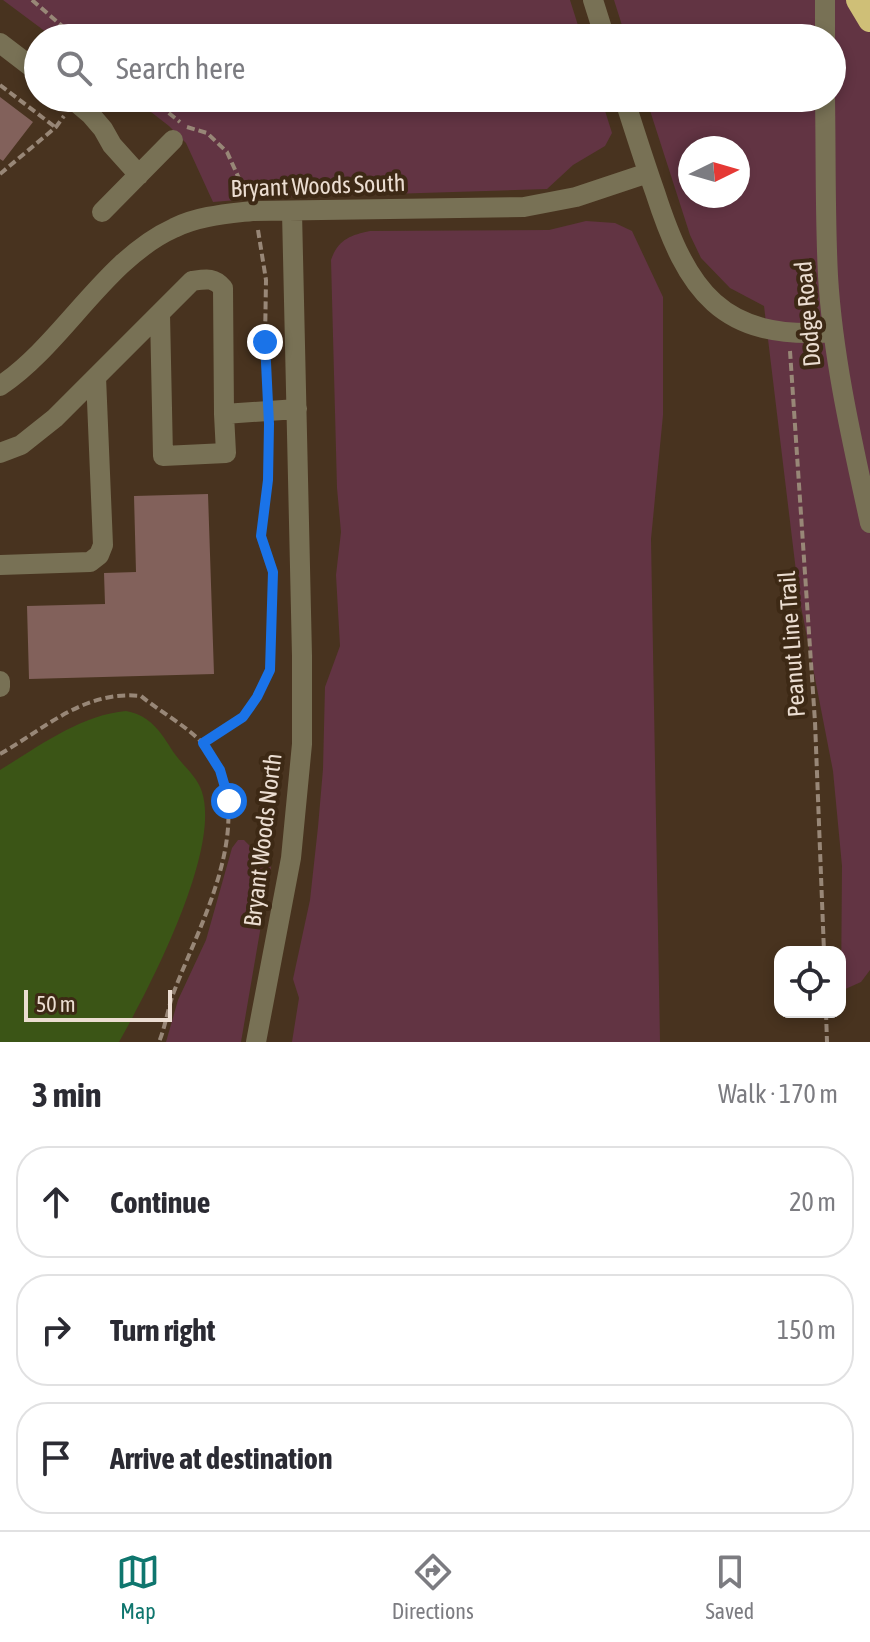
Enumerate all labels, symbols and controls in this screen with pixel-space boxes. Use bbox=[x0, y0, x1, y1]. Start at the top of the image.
search box bbox=[24, 24, 846, 112]
icon: search bbox=[52, 46, 96, 90]
text: Search here bbox=[116, 51, 245, 85]
north arrow bbox=[678, 136, 750, 208]
street label: Bryant Woods South bbox=[230, 169, 406, 202]
street label: Dodge Road bbox=[789, 260, 826, 368]
route end bbox=[247, 324, 283, 360]
street label: Peanut Line Trail bbox=[773, 569, 810, 718]
street label: Bryant Woods North bbox=[238, 752, 287, 928]
route start bbox=[211, 783, 247, 819]
map controls bbox=[774, 946, 846, 1018]
button: locate bbox=[774, 946, 846, 1018]
scale bar bbox=[24, 986, 172, 1022]
text: 50 m bbox=[36, 991, 76, 1017]
text: 3 min bbox=[32, 1075, 101, 1114]
text: Walk · 170 m bbox=[718, 1079, 838, 1109]
icon: ahead bbox=[34, 1180, 78, 1224]
text: Continue bbox=[110, 1185, 210, 1219]
text: 20 m bbox=[789, 1187, 836, 1217]
icon: right bbox=[34, 1308, 78, 1352]
text: Turn right bbox=[110, 1313, 216, 1347]
text: 150 m bbox=[777, 1315, 836, 1345]
icon: arrive bbox=[34, 1436, 78, 1480]
text: Arrive at destination bbox=[110, 1441, 332, 1475]
tab: Map bbox=[116, 1550, 160, 1624]
tab: Directions bbox=[392, 1550, 474, 1624]
tab: Saved bbox=[705, 1550, 754, 1624]

